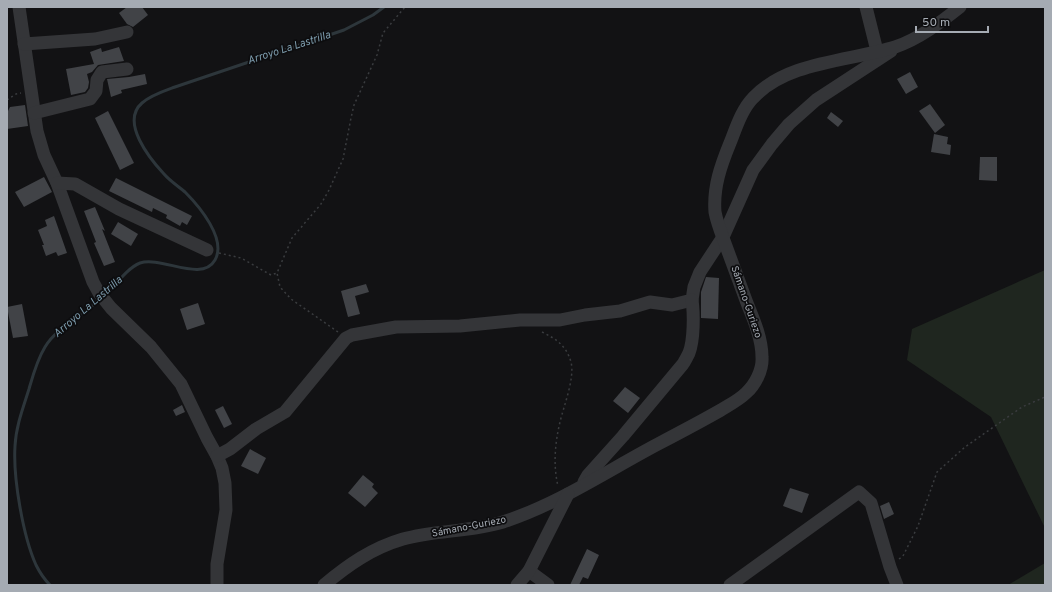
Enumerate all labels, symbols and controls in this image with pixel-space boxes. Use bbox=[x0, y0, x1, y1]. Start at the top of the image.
scale bar bbox=[916, 8, 988, 34]
text: 50 m bbox=[922, 15, 950, 31]
water label: Arroyo La Lastrilla bbox=[246, 28, 333, 68]
street label: Sámano-Guriezo bbox=[728, 264, 765, 340]
water label: Arroyo La Lastrilla bbox=[51, 273, 126, 341]
street label: Sámano-Guriezo bbox=[431, 513, 508, 541]

